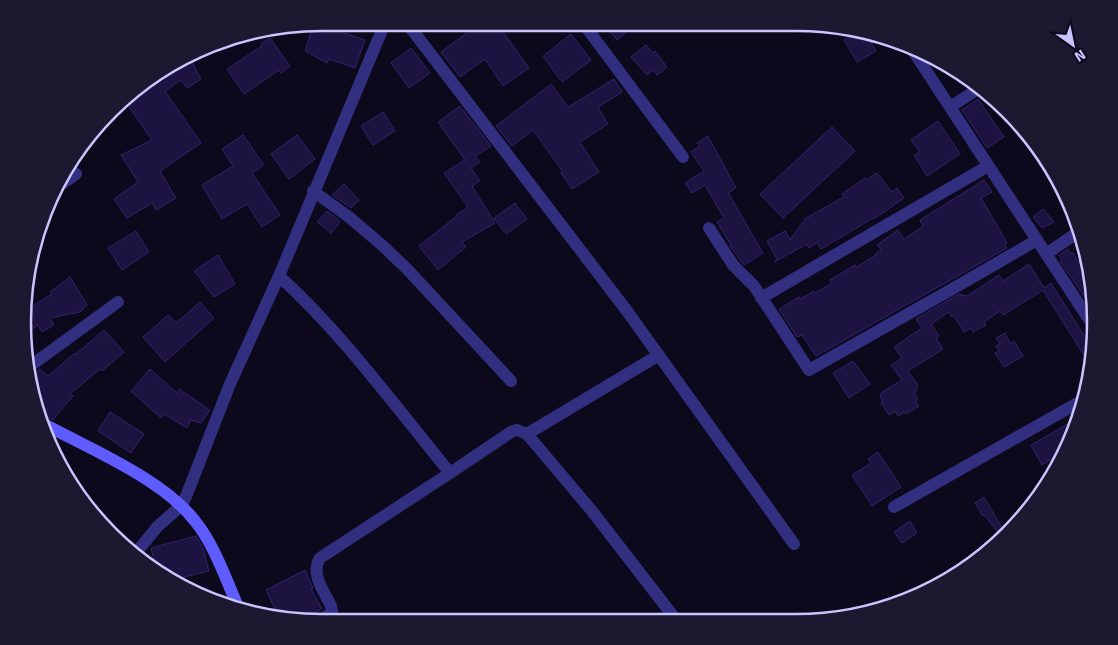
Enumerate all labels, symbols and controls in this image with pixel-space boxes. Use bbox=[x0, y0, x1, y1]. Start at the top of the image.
north arrow bbox=[1048, 20, 1098, 70]
text: N bbox=[1071, 46, 1089, 65]

